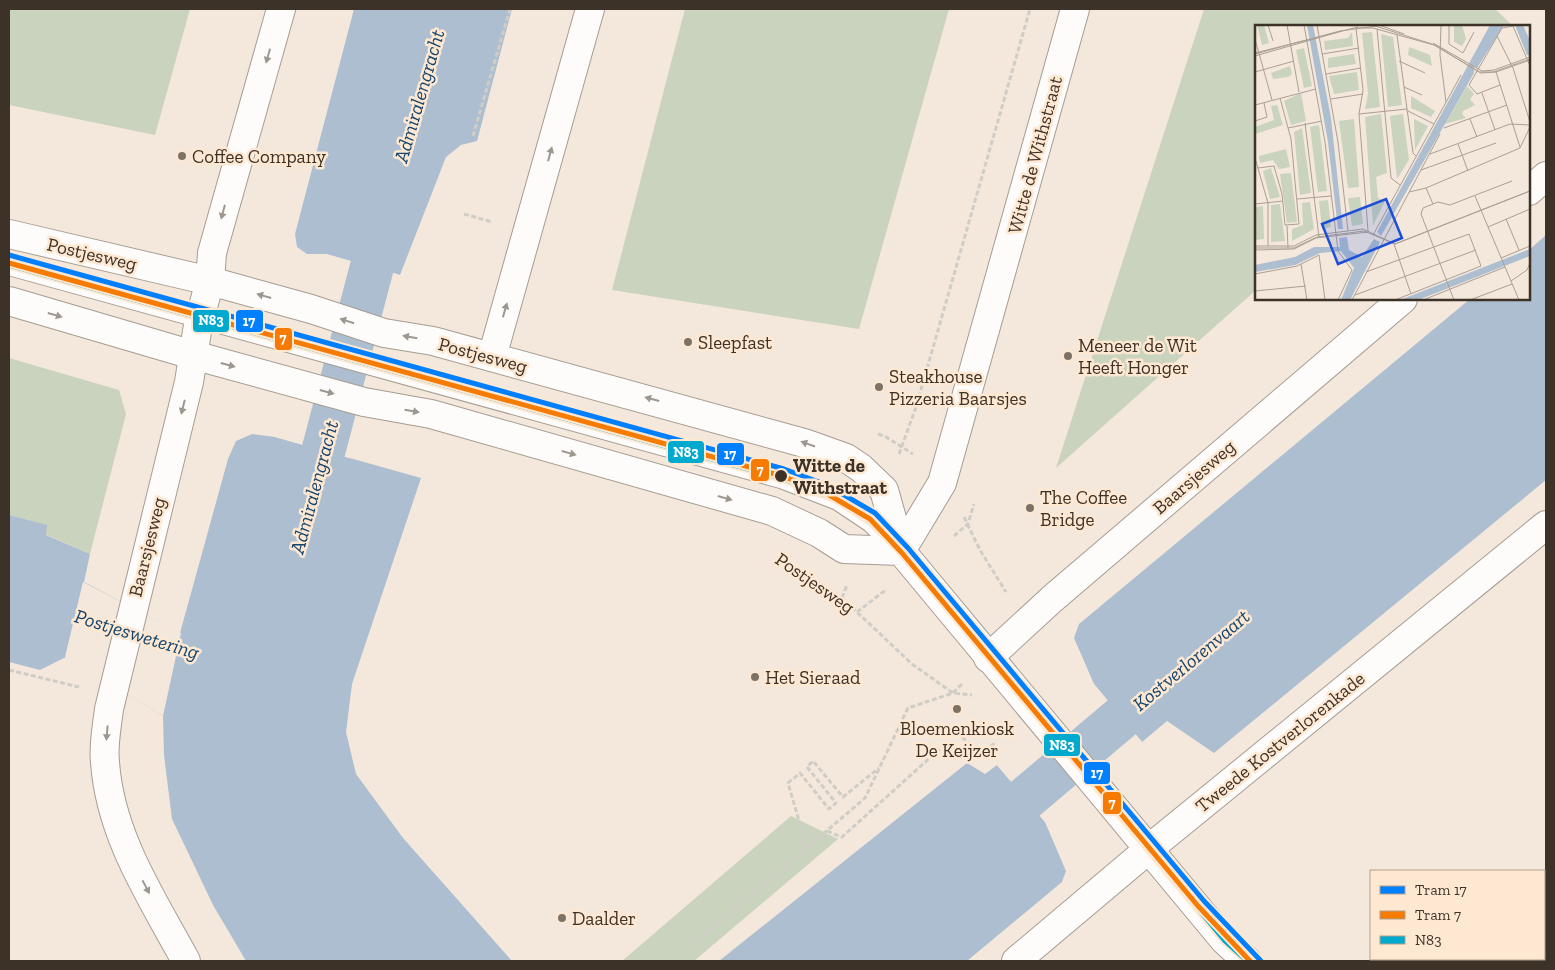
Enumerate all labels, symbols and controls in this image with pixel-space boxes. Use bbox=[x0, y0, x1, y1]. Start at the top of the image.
inset map bbox=[1255, 25, 1530, 300]
water label: Admiralengracht bbox=[388, 27, 449, 166]
one-way arrow bbox=[263, 48, 271, 63]
street label: Witte de Withstraat bbox=[1003, 74, 1067, 236]
place label: Coffee Company bbox=[192, 145, 326, 168]
one-way arrow bbox=[546, 146, 554, 161]
marker: Coffee Company bbox=[176, 150, 188, 162]
one-way arrow bbox=[219, 204, 227, 219]
street label: Postjesweg bbox=[45, 233, 140, 276]
one-way arrow bbox=[256, 292, 271, 300]
one-way arrow bbox=[502, 302, 510, 317]
line badge: N83 bbox=[192, 309, 230, 333]
line badge: 17 bbox=[235, 309, 264, 333]
one-way arrow bbox=[48, 311, 63, 319]
text: N83 bbox=[198, 312, 224, 329]
text: 17 bbox=[243, 313, 255, 330]
one-way arrow bbox=[339, 316, 354, 324]
line badge: 7 bbox=[274, 327, 293, 351]
text: 7 bbox=[280, 330, 287, 347]
place label: Sleepfast bbox=[698, 331, 772, 354]
street label: Postjesweg bbox=[436, 332, 531, 378]
one-way arrow bbox=[401, 333, 417, 341]
place label: Meneer de Wit Heeft Honger bbox=[1078, 334, 1197, 379]
marker: Sleepfast bbox=[682, 336, 694, 348]
marker: Meneer de Wit Heeft Honger bbox=[1062, 350, 1074, 362]
one-way arrow bbox=[221, 361, 236, 369]
place label: Steakhouse Pizzeria Baarsjes bbox=[889, 365, 1027, 410]
marker: Steakhouse Pizzeria Baarsjes bbox=[873, 381, 885, 393]
one-way arrow bbox=[320, 388, 335, 396]
one-way arrow bbox=[644, 395, 659, 403]
one-way arrow bbox=[178, 400, 186, 415]
one-way arrow bbox=[405, 407, 421, 415]
water label: Admiralengracht bbox=[284, 418, 343, 557]
street label: Baarsjesweg bbox=[1148, 435, 1240, 519]
line badge: N83 bbox=[667, 440, 705, 464]
one-way arrow bbox=[800, 440, 815, 448]
line badge: 17 bbox=[716, 442, 745, 466]
text: N83 bbox=[673, 444, 699, 461]
text: 17 bbox=[724, 446, 736, 463]
one-way arrow bbox=[562, 449, 577, 457]
place label: Witte de Withstraat bbox=[793, 454, 887, 499]
line badge: 7 bbox=[750, 458, 770, 482]
text: 7 bbox=[757, 462, 764, 479]
marker: Witte de Withstraat bbox=[773, 468, 789, 484]
place label: The Coffee Bridge bbox=[1040, 486, 1127, 531]
street label: Baarsjesweg bbox=[124, 494, 171, 599]
one-way arrow bbox=[718, 494, 733, 502]
marker: The Coffee Bridge bbox=[1024, 502, 1036, 514]
street label: Postjesweg bbox=[771, 547, 859, 619]
water label: Postjeswetering bbox=[72, 604, 203, 665]
water label: Kostverlorenvaart bbox=[1128, 604, 1254, 716]
place label: Het Sieraad bbox=[765, 666, 861, 689]
street label: Tweede Kostverlorenkade bbox=[1191, 666, 1369, 817]
marker: Het Sieraad bbox=[749, 671, 761, 683]
marker: Bloemenkiosk De Keijzer bbox=[951, 703, 963, 715]
place label: Bloemenkiosk De Keijzer bbox=[900, 717, 1014, 762]
one-way arrow bbox=[102, 725, 110, 741]
line badge: N83 bbox=[1043, 733, 1081, 757]
text: N83 bbox=[1049, 737, 1075, 754]
line badge: 17 bbox=[1083, 761, 1111, 785]
text: 17 bbox=[1091, 765, 1103, 782]
line badge: 7 bbox=[1102, 791, 1122, 815]
text: 7 bbox=[1109, 795, 1116, 812]
legend bbox=[1370, 870, 1545, 960]
one-way arrow bbox=[142, 880, 150, 895]
text: Tram 17 bbox=[1415, 881, 1467, 899]
text: Tram 7 bbox=[1415, 906, 1461, 924]
place label: Daalder bbox=[572, 907, 636, 930]
marker: Daalder bbox=[556, 912, 568, 924]
text: N83 bbox=[1415, 931, 1441, 949]

